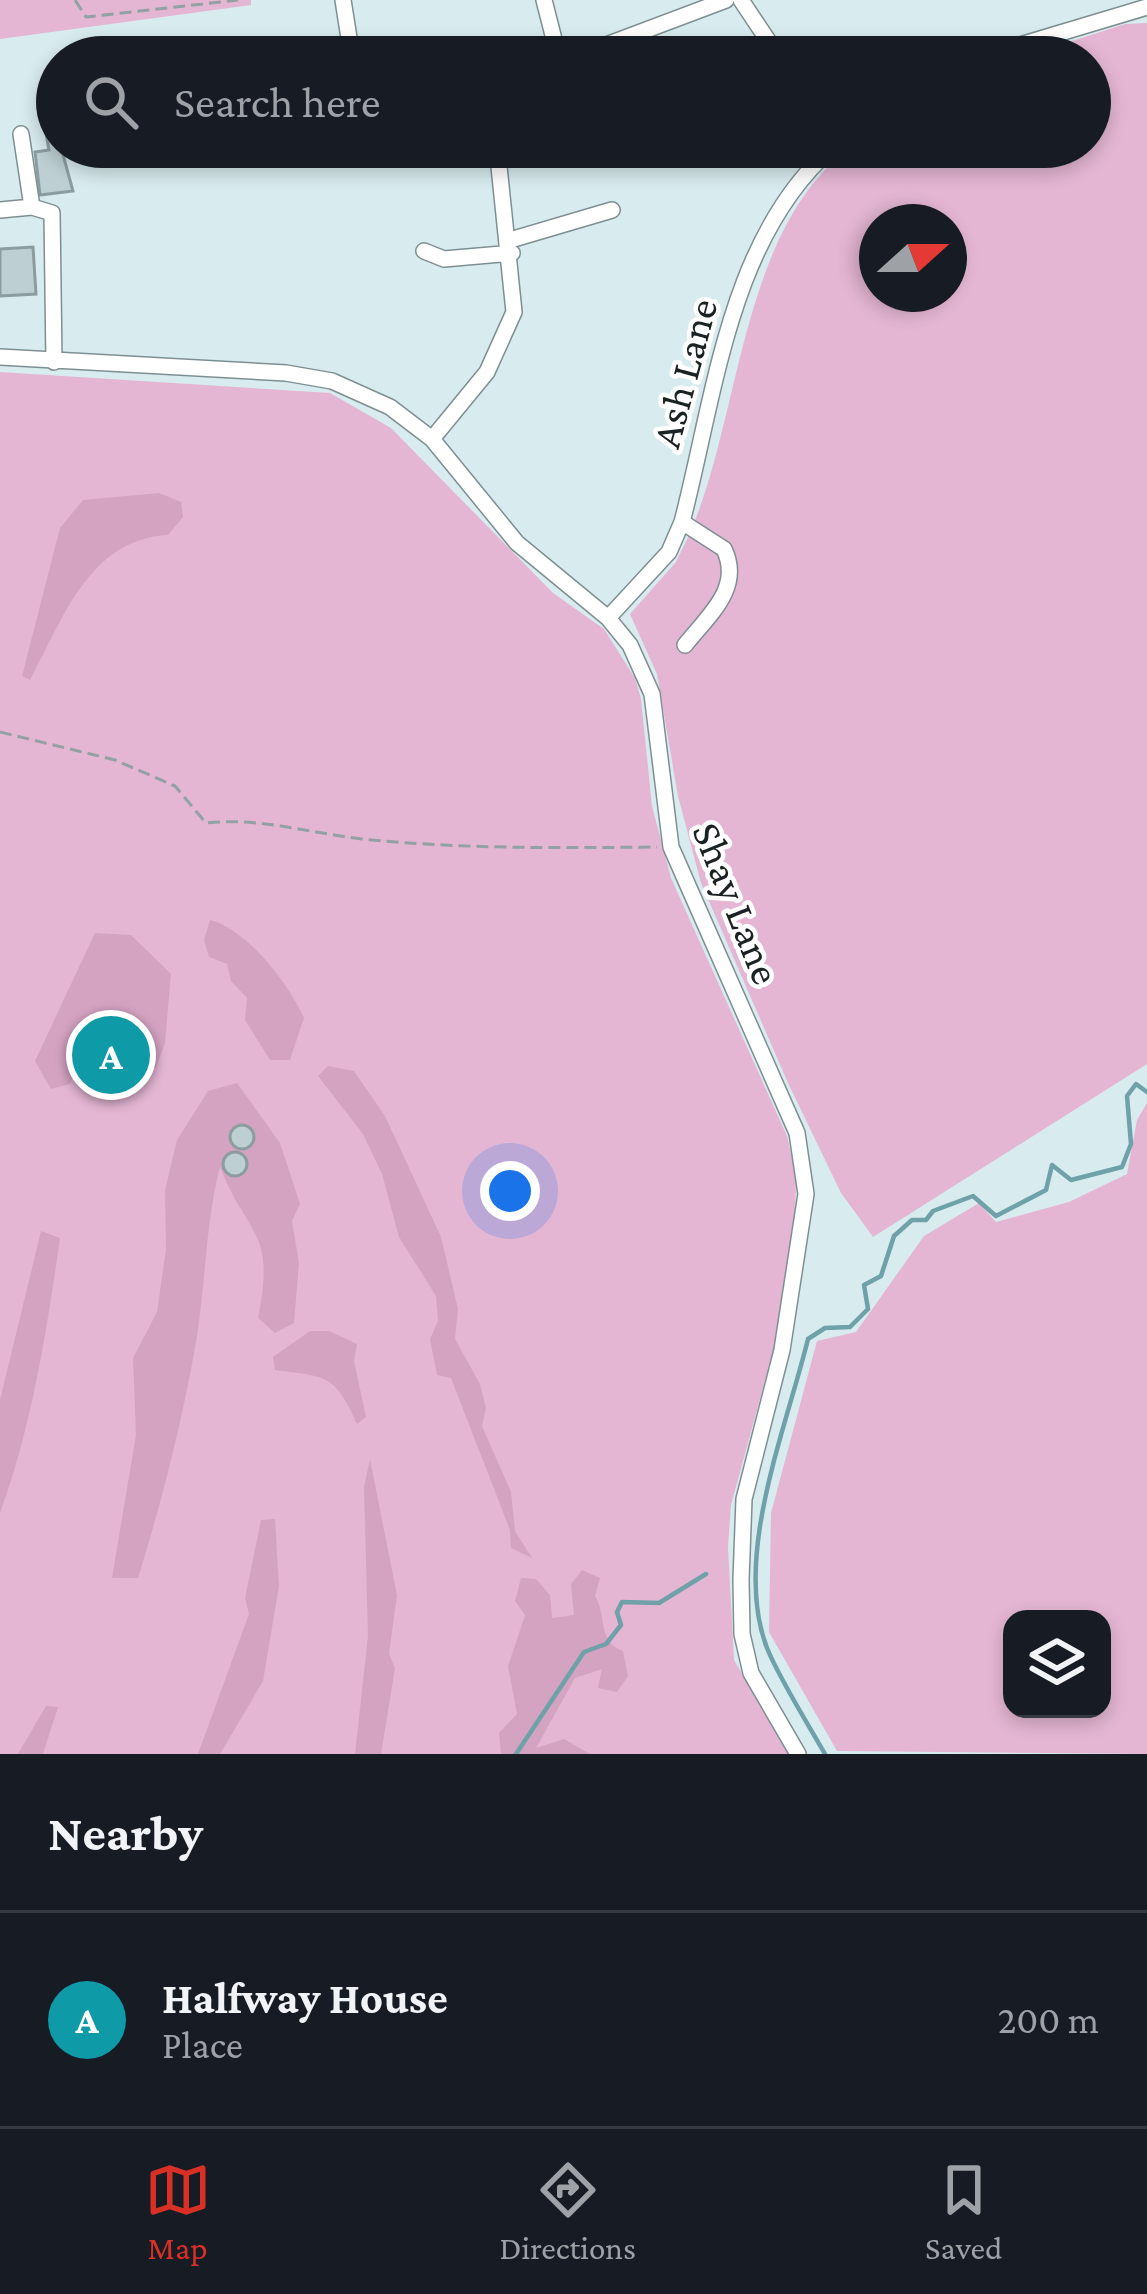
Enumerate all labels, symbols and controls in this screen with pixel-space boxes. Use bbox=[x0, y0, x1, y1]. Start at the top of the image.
search box bbox=[36, 36, 1111, 168]
icon: search bbox=[78, 69, 144, 135]
text: Search here bbox=[174, 77, 381, 127]
north arrow bbox=[859, 204, 967, 312]
street label: Ash Lane bbox=[642, 293, 726, 453]
street label: Shay Lane bbox=[683, 815, 791, 991]
pin: A bbox=[72, 1010, 150, 1100]
your location bbox=[480, 1161, 540, 1221]
map controls bbox=[1003, 1610, 1111, 1718]
button: layers bbox=[1003, 1610, 1111, 1718]
text: Nearby bbox=[48, 1804, 203, 1861]
text: Halfway House bbox=[162, 1973, 448, 2023]
text: A bbox=[75, 1998, 99, 2041]
text: 200 m bbox=[998, 1998, 1099, 2041]
text: Place bbox=[162, 2023, 243, 2066]
tab: Map bbox=[145, 2157, 211, 2266]
tab: Directions bbox=[500, 2157, 636, 2266]
tab: Saved bbox=[925, 2157, 1002, 2266]

